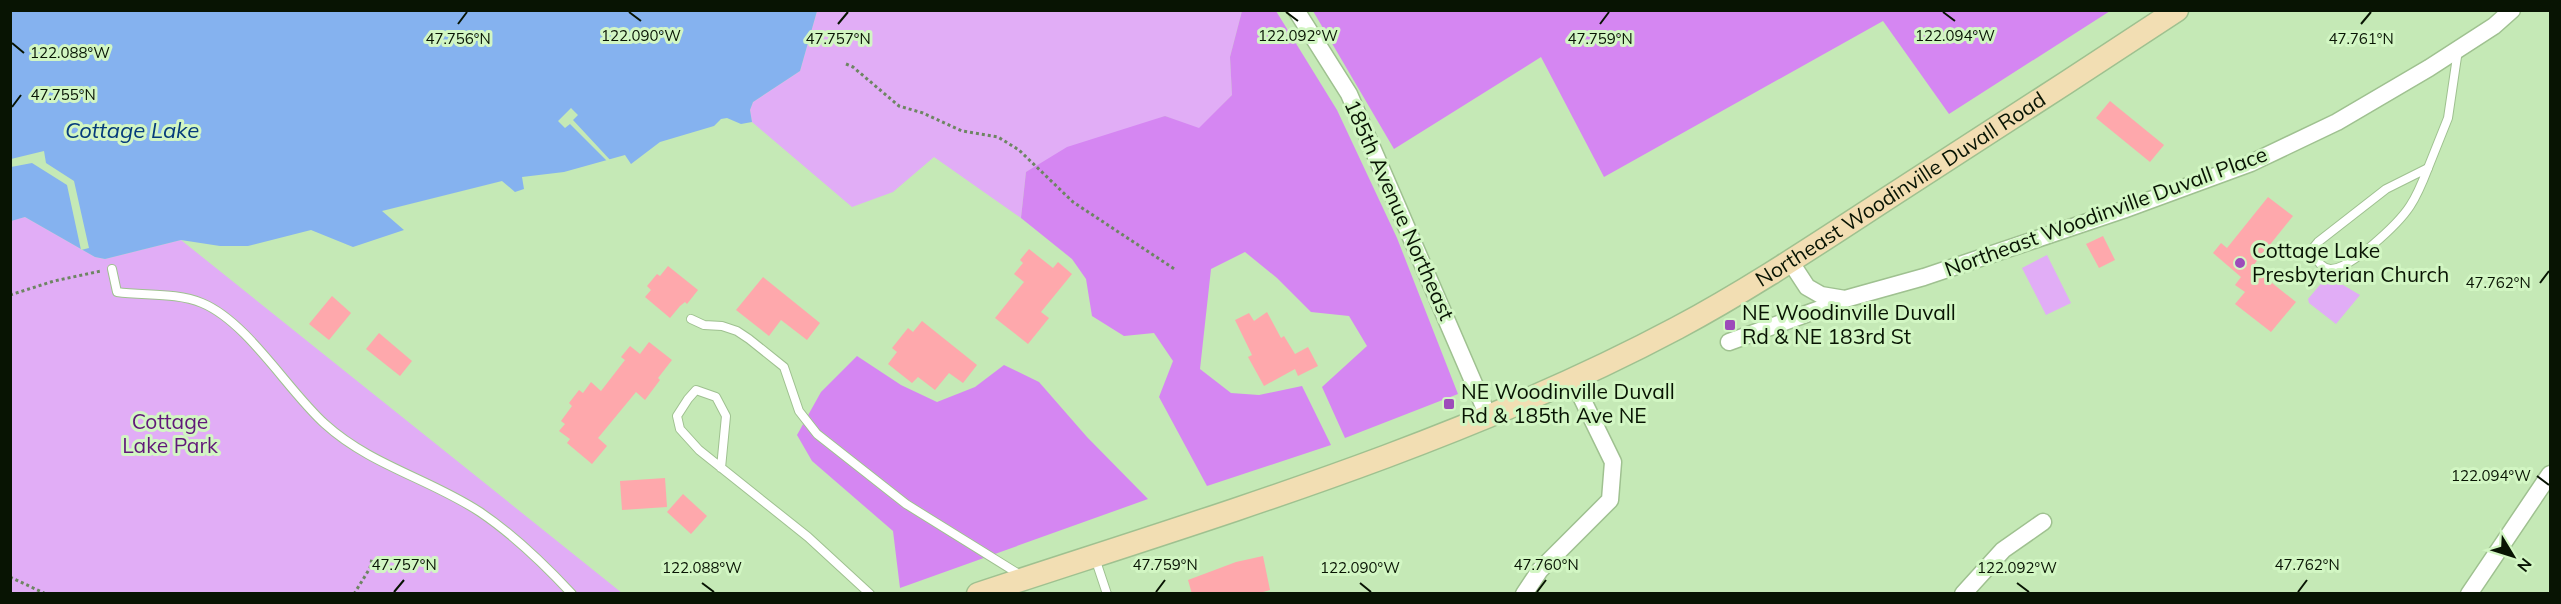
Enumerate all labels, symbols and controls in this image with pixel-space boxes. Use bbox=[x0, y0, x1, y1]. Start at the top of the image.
text: 122.090°W bbox=[601, 26, 681, 45]
text: 122.092°W bbox=[1258, 26, 1338, 45]
text: 122.094°W bbox=[1915, 26, 1995, 45]
text: 47.756°N bbox=[425, 29, 491, 48]
text: 47.757°N bbox=[805, 29, 871, 48]
text: 47.759°N bbox=[1567, 29, 1633, 48]
text: 47.761°N bbox=[2328, 29, 2394, 48]
text: 122.088°W bbox=[30, 43, 110, 62]
text: 47.755°N bbox=[30, 85, 96, 104]
street label: Northeast Woodinville Duvall Road bbox=[1750, 86, 2050, 292]
street label: 185th Avenue Northeast bbox=[1339, 95, 1460, 324]
water label: Cottage Lake bbox=[65, 116, 199, 144]
street label: Northeast Woodinville Duvall Place bbox=[1941, 140, 2270, 282]
place label: Cottage Lake Presbyterian Church bbox=[2252, 237, 2449, 287]
marker: Cottage Lake Presbyterian Church bbox=[2233, 256, 2247, 270]
text: 47.762°N bbox=[2465, 273, 2531, 292]
place label: NE Woodinville Duvall Rd & NE 183rd St bbox=[1742, 299, 1956, 349]
marker: NE Woodinville Duvall Rd & NE 183rd St bbox=[1723, 318, 1737, 332]
place label: NE Woodinville Duvall Rd & 185th Ave NE bbox=[1461, 378, 1675, 428]
marker: NE Woodinville Duvall Rd & 185th Ave NE bbox=[1442, 397, 1456, 411]
park label: Cottage Lake Park bbox=[122, 408, 218, 458]
text: 122.094°W bbox=[2451, 466, 2531, 485]
north arrow bbox=[2483, 526, 2543, 586]
text: N bbox=[2513, 554, 2536, 576]
text: 47.757°N bbox=[371, 555, 437, 574]
text: 47.759°N bbox=[1132, 555, 1198, 574]
text: 47.760°N bbox=[1513, 555, 1579, 574]
text: 47.762°N bbox=[2274, 555, 2340, 574]
text: 122.088°W bbox=[662, 558, 742, 577]
text: 122.090°W bbox=[1320, 558, 1400, 577]
text: 122.092°W bbox=[1977, 558, 2057, 577]

